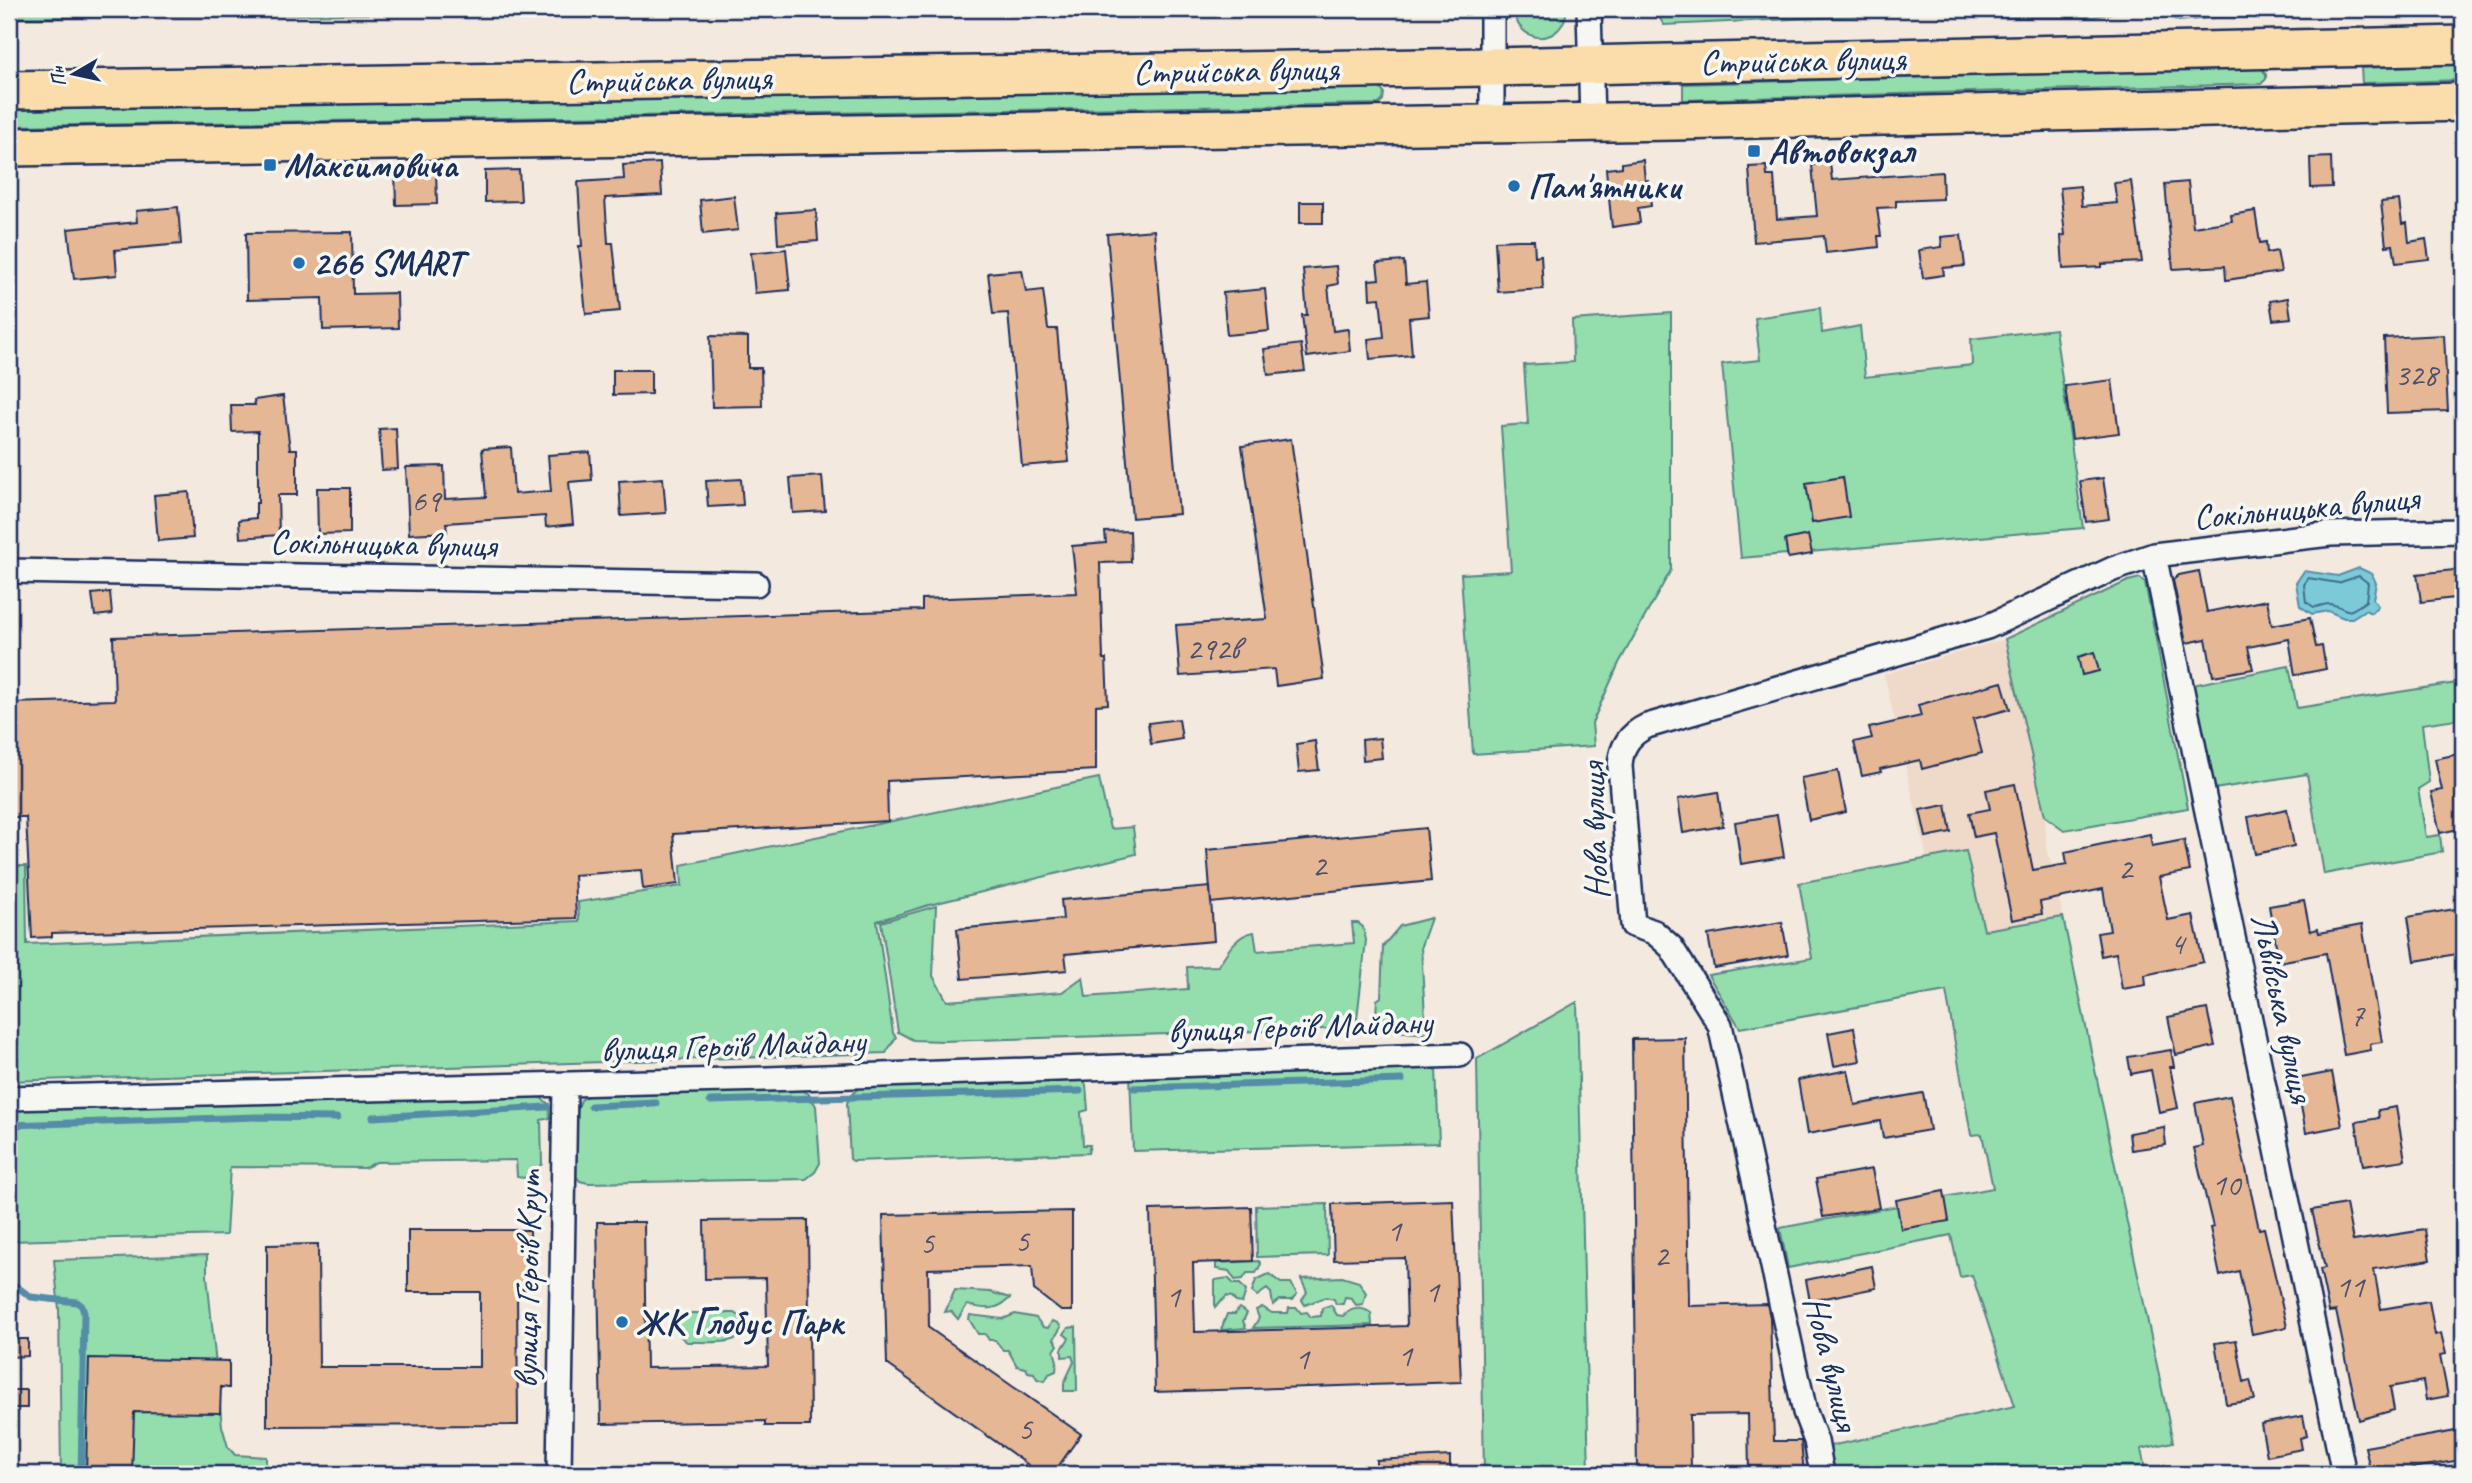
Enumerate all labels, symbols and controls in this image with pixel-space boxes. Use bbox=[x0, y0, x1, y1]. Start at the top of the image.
street label: Стрийська вулиця bbox=[1700, 36, 1908, 85]
north arrow bbox=[38, 38, 108, 108]
street label: Стрийська вулиця bbox=[1133, 46, 1341, 95]
street label: Стрийська вулиця bbox=[566, 55, 774, 104]
text: Пн bbox=[45, 63, 72, 88]
place label: Автовокзал bbox=[1768, 129, 1917, 174]
place label: Максимовича bbox=[284, 143, 460, 188]
marker: Автовокзал bbox=[1746, 143, 1762, 159]
marker: Максимовича bbox=[262, 157, 278, 173]
place label: Пам'ятники bbox=[1528, 164, 1684, 209]
marker: Пам'ятники bbox=[1506, 178, 1522, 194]
place label: 266 SMART bbox=[313, 241, 471, 286]
marker: 266 SMART bbox=[291, 255, 307, 271]
house number: 328 bbox=[2394, 354, 2440, 395]
street label: Сокільницька вулиця bbox=[2191, 475, 2423, 540]
house number: 69 bbox=[412, 480, 443, 521]
street label: Сокільницька вулиця bbox=[270, 519, 499, 568]
house number: 292в bbox=[1187, 628, 1247, 669]
street label: Нова вулиця bbox=[1570, 760, 1619, 900]
house number: 2 bbox=[1312, 845, 1329, 886]
house number: 2 bbox=[2118, 848, 2135, 889]
street label: Львівська вулиця bbox=[2240, 909, 2325, 1108]
house number: 4 bbox=[2170, 923, 2188, 964]
house number: 7 bbox=[2350, 995, 2366, 1036]
street label: вулиця Героїв Майдану bbox=[1167, 999, 1435, 1054]
street label: вулиця Героїв Майдану bbox=[600, 1018, 868, 1073]
house number: 10 bbox=[2212, 1164, 2243, 1205]
street label: вулиця Героїв Крут bbox=[503, 1168, 552, 1389]
house number: 1 bbox=[1387, 1210, 1403, 1251]
house number: 5 bbox=[1015, 1220, 1031, 1261]
house number: 5 bbox=[920, 1222, 936, 1263]
house number: 2 bbox=[1654, 1235, 1671, 1276]
house number: 11 bbox=[2336, 1266, 2366, 1307]
house number: 1 bbox=[1425, 1271, 1441, 1312]
house number: 1 bbox=[1166, 1276, 1182, 1317]
street label: Нова вулиця bbox=[1793, 1291, 1870, 1437]
place label: ЖК Глобус Парк bbox=[636, 1300, 846, 1345]
marker: ЖК Глобус Парк bbox=[614, 1314, 630, 1330]
house number: 1 bbox=[1398, 1335, 1414, 1376]
house number: 1 bbox=[1295, 1338, 1311, 1379]
house number: 5 bbox=[1018, 1408, 1034, 1449]

